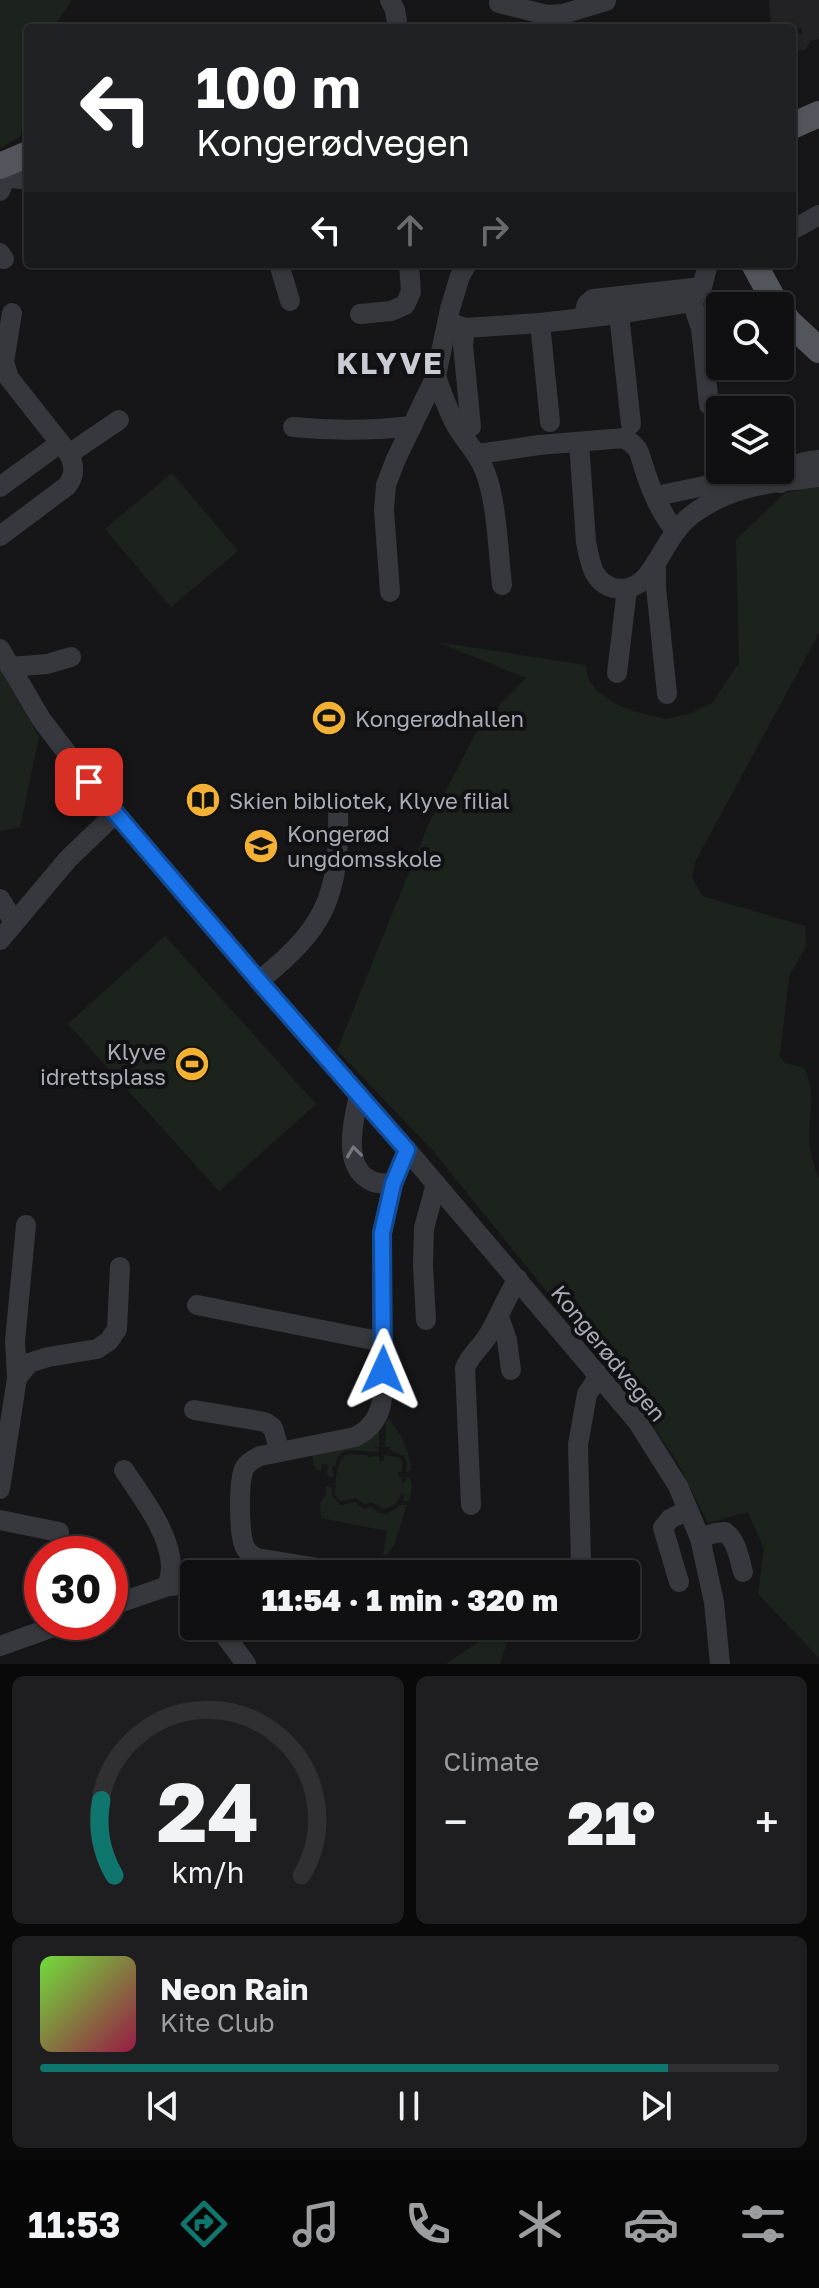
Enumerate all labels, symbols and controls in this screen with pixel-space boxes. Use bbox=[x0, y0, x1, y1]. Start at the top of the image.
text: 100 m bbox=[196, 53, 361, 120]
icon: left bbox=[64, 56, 168, 160]
text: Kongerødvegen bbox=[196, 121, 470, 164]
icon: left bbox=[304, 208, 348, 252]
icon: ahead bbox=[388, 208, 432, 252]
icon: right bbox=[472, 208, 516, 252]
map controls bbox=[706, 292, 794, 484]
button: search bbox=[706, 292, 794, 380]
district label: KLYVE bbox=[336, 345, 444, 381]
button: layers bbox=[706, 396, 794, 484]
sports icon: Kongerødhallen bbox=[310, 699, 348, 737]
place label: Kongerødhallen bbox=[355, 705, 524, 732]
pin bbox=[55, 748, 123, 816]
icon: arrive bbox=[67, 760, 111, 804]
library icon: Skien bibliotek, Klyve filial bbox=[184, 781, 222, 819]
place label: Skien bibliotek, Klyve filial bbox=[229, 787, 510, 814]
place label: Kongerød ungdomsskole bbox=[287, 820, 442, 872]
school or university icon: Kongerød ungdomsskole bbox=[242, 827, 280, 865]
place label: Klyve idrettsplass bbox=[40, 1038, 166, 1090]
sports icon: Klyve idrettsplass bbox=[173, 1045, 211, 1083]
one-way arrow bbox=[346, 1145, 363, 1158]
street label: Kongerødvegen bbox=[546, 1279, 672, 1427]
position arrow bbox=[341, 1328, 425, 1412]
speed limit sign: 30 bbox=[24, 1536, 128, 1640]
text: 11:54 · 1 min · 320 m bbox=[262, 1582, 558, 1618]
text: Climate bbox=[444, 1746, 539, 1777]
text: 24 bbox=[156, 1760, 259, 1860]
text: 21° bbox=[567, 1786, 655, 1858]
text: − bbox=[444, 1795, 468, 1848]
text: + bbox=[755, 1795, 779, 1848]
text: km/h bbox=[171, 1855, 244, 1889]
text: Neon Rain bbox=[160, 1971, 308, 2007]
text: Kite Club bbox=[160, 2007, 275, 2038]
icon: previous bbox=[141, 2084, 185, 2128]
icon: pause bbox=[387, 2084, 431, 2128]
icon: next bbox=[634, 2084, 678, 2128]
icon: directions bbox=[176, 2196, 232, 2252]
icon: music bbox=[288, 2196, 344, 2252]
icon: phone bbox=[400, 2196, 456, 2252]
icon: climate bbox=[512, 2196, 568, 2252]
icon: car bbox=[623, 2196, 679, 2252]
icon: filters bbox=[735, 2196, 791, 2252]
text: 11:53 bbox=[28, 2203, 120, 2246]

